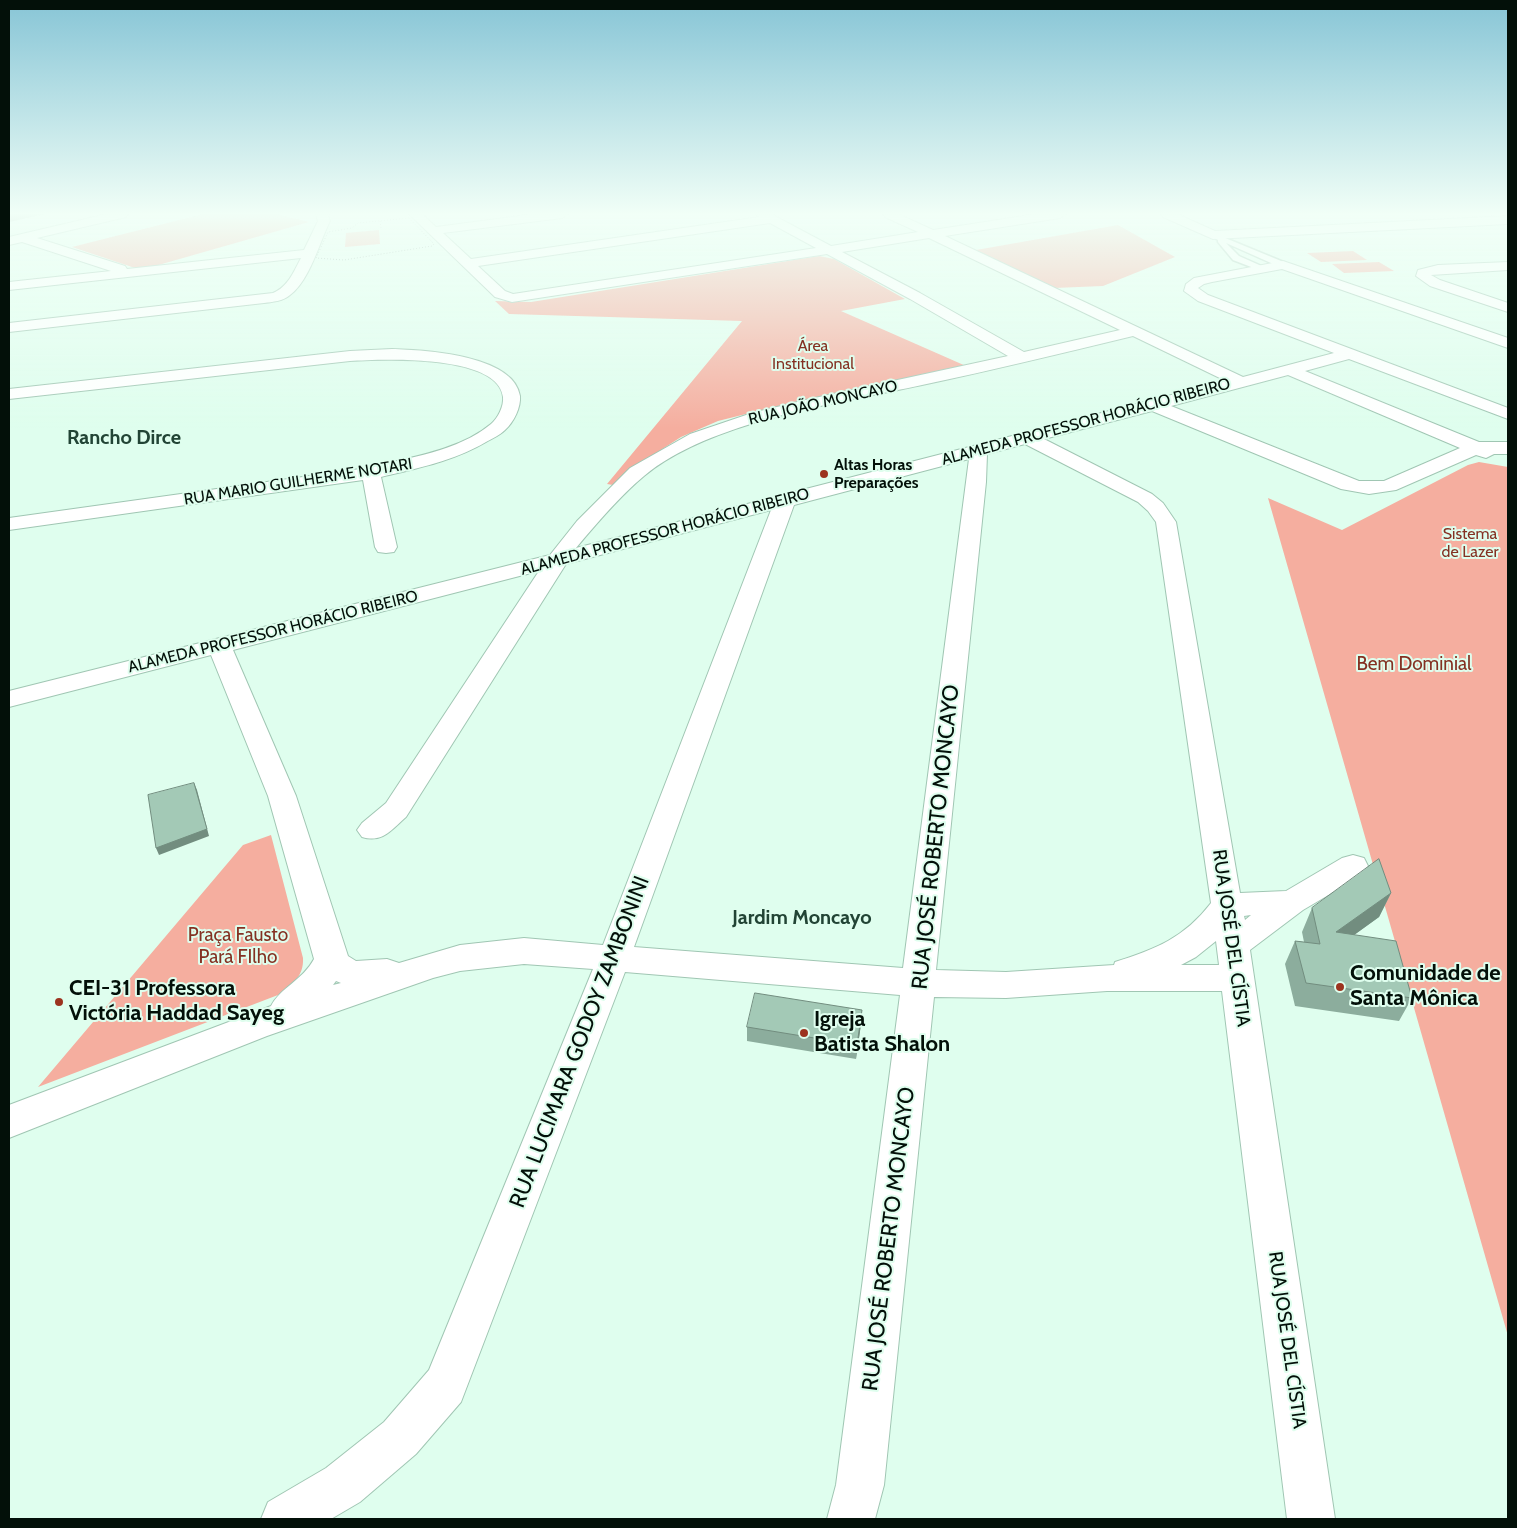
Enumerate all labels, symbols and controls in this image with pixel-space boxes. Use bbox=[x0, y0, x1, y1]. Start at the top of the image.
park label: Área Institucional bbox=[772, 336, 854, 374]
street label: ALAMEDA PROFESSOR HORÁCIO RIBEIRO bbox=[940, 374, 1232, 470]
street label: RUA JOÃO MONCAYO bbox=[747, 377, 899, 429]
district label: Rancho Dirce bbox=[67, 426, 181, 450]
street label: RUA MARIO GUILHERME NOTARI bbox=[182, 454, 414, 510]
place label: Altas Horas Preparações bbox=[834, 455, 918, 493]
marker: Altas Horas Preparações bbox=[818, 468, 830, 480]
street label: ALAMEDA PROFESSOR HORÁCIO RIBEIRO bbox=[519, 484, 811, 580]
park label: Sistema de Lazer bbox=[1442, 524, 1498, 562]
street label: ALAMEDA PROFESSOR HORÁCIO RIBEIRO bbox=[126, 587, 420, 677]
park label: Bem Dominial bbox=[1356, 653, 1472, 675]
street label: RUA JOSÉ ROBERTO MONCAYO bbox=[907, 683, 965, 991]
street label: RUA JOSÉ DEL CÍSTIA bbox=[1207, 848, 1255, 1028]
street label: RUA LUCIMARA GODOY ZAMBONINI bbox=[504, 872, 656, 1212]
district label: Jardim Moncayo bbox=[732, 906, 872, 930]
park label: Praça Fausto Pará FIlho bbox=[188, 924, 288, 968]
place label: Comunidade de Santa Mônica bbox=[1350, 961, 1501, 1012]
place label: CEI-31 Professora Victória Haddad Sayeg bbox=[69, 976, 284, 1028]
marker: Comunidade de Santa Mônica bbox=[1334, 981, 1346, 993]
marker: CEI-31 Professora Victória Haddad Sayeg bbox=[53, 996, 65, 1008]
place label: Igreja Batista Shalon bbox=[814, 1007, 950, 1058]
marker: Igreja Batista Shalon bbox=[798, 1027, 810, 1039]
street label: RUA JOSÉ ROBERTO MONCAYO bbox=[857, 1085, 921, 1393]
street label: RUA JOSÉ DEL CÍSTIA bbox=[1263, 1250, 1311, 1430]

